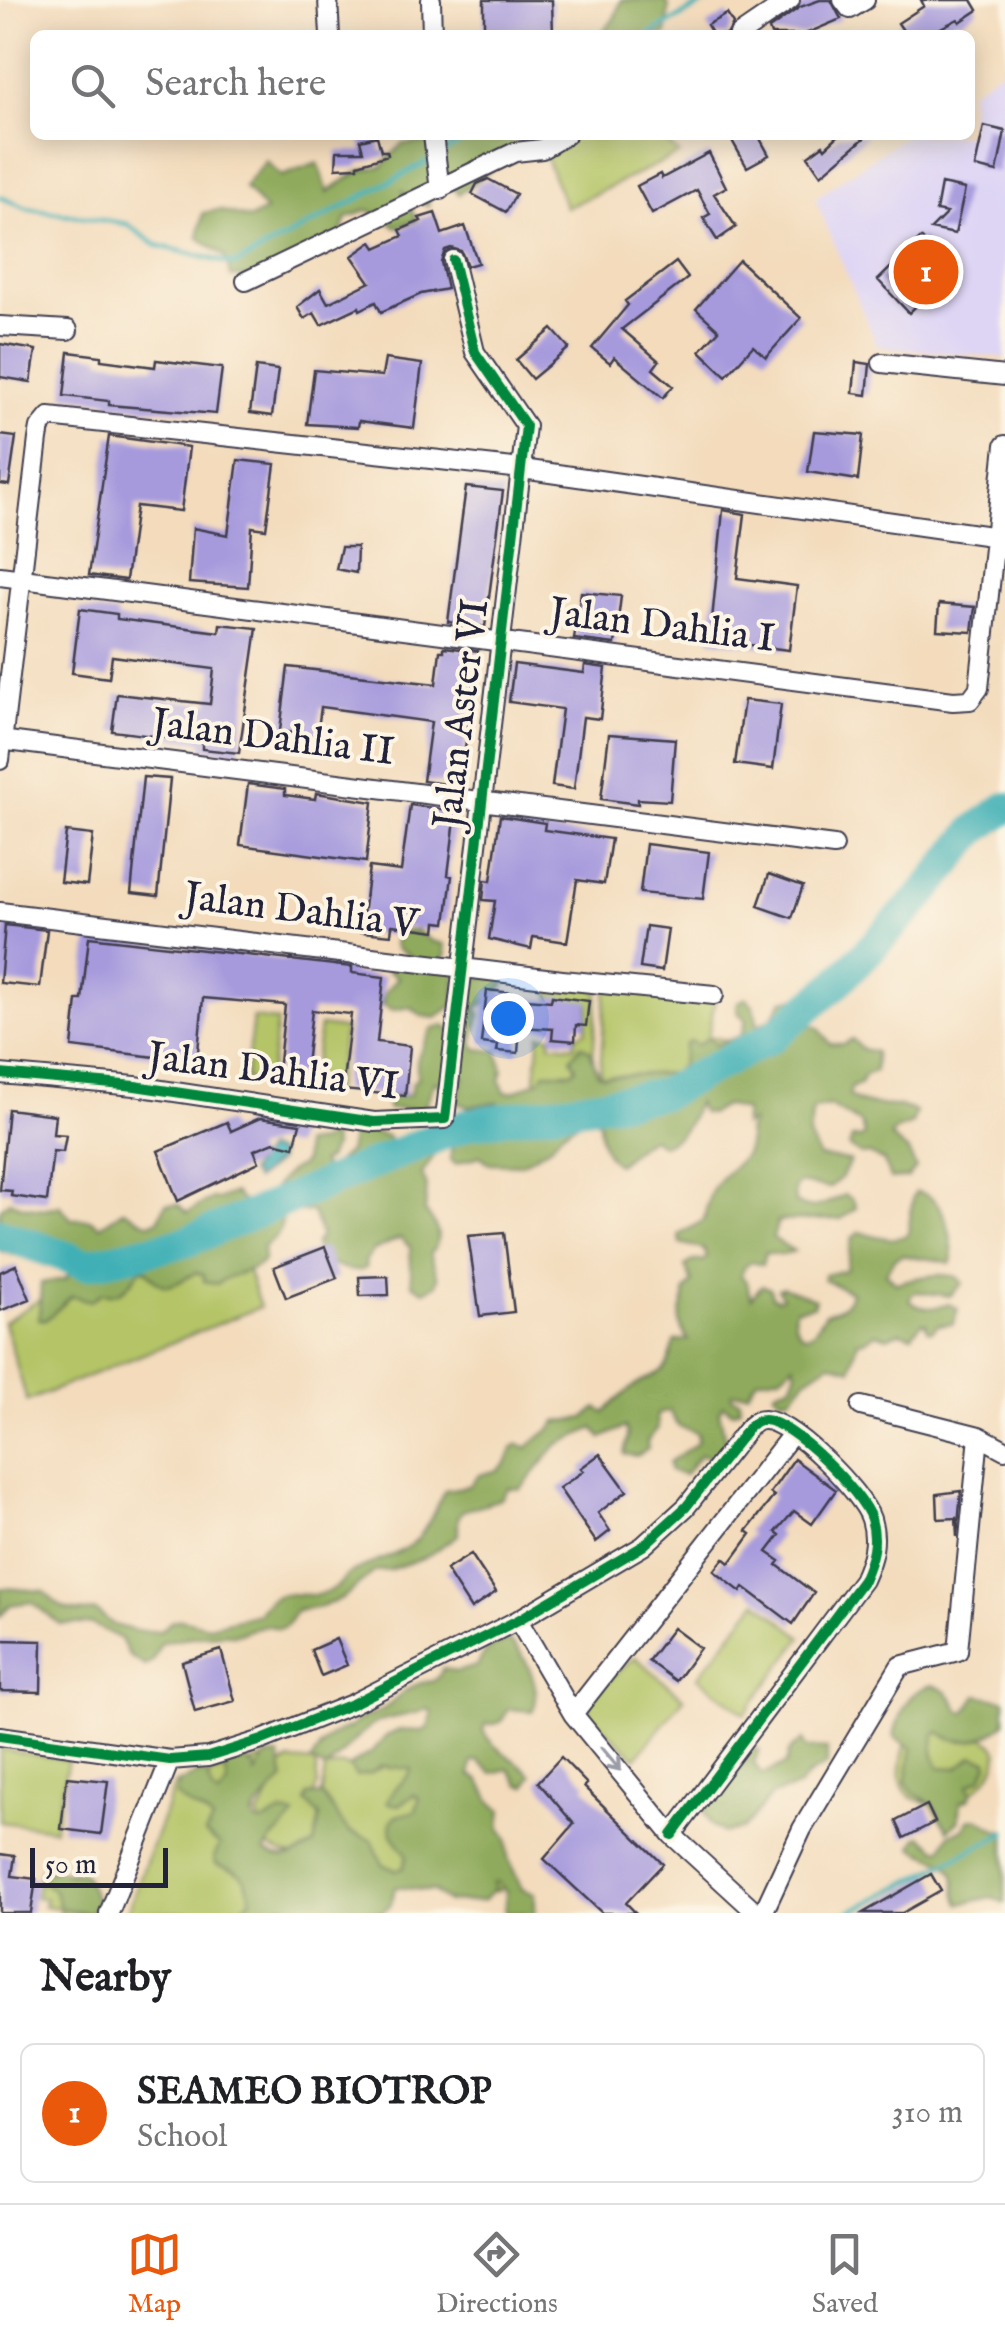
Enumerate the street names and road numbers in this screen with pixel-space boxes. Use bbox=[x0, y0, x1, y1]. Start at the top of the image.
street label: Jalan Dahlia I bbox=[543, 587, 777, 666]
street label: Jalan Aster VI bbox=[423, 596, 502, 836]
street label: Jalan Dahlia II bbox=[145, 698, 397, 779]
street label: Jalan Dahlia V bbox=[177, 872, 423, 952]
street label: Jalan Dahlia VI bbox=[141, 1032, 401, 1114]

